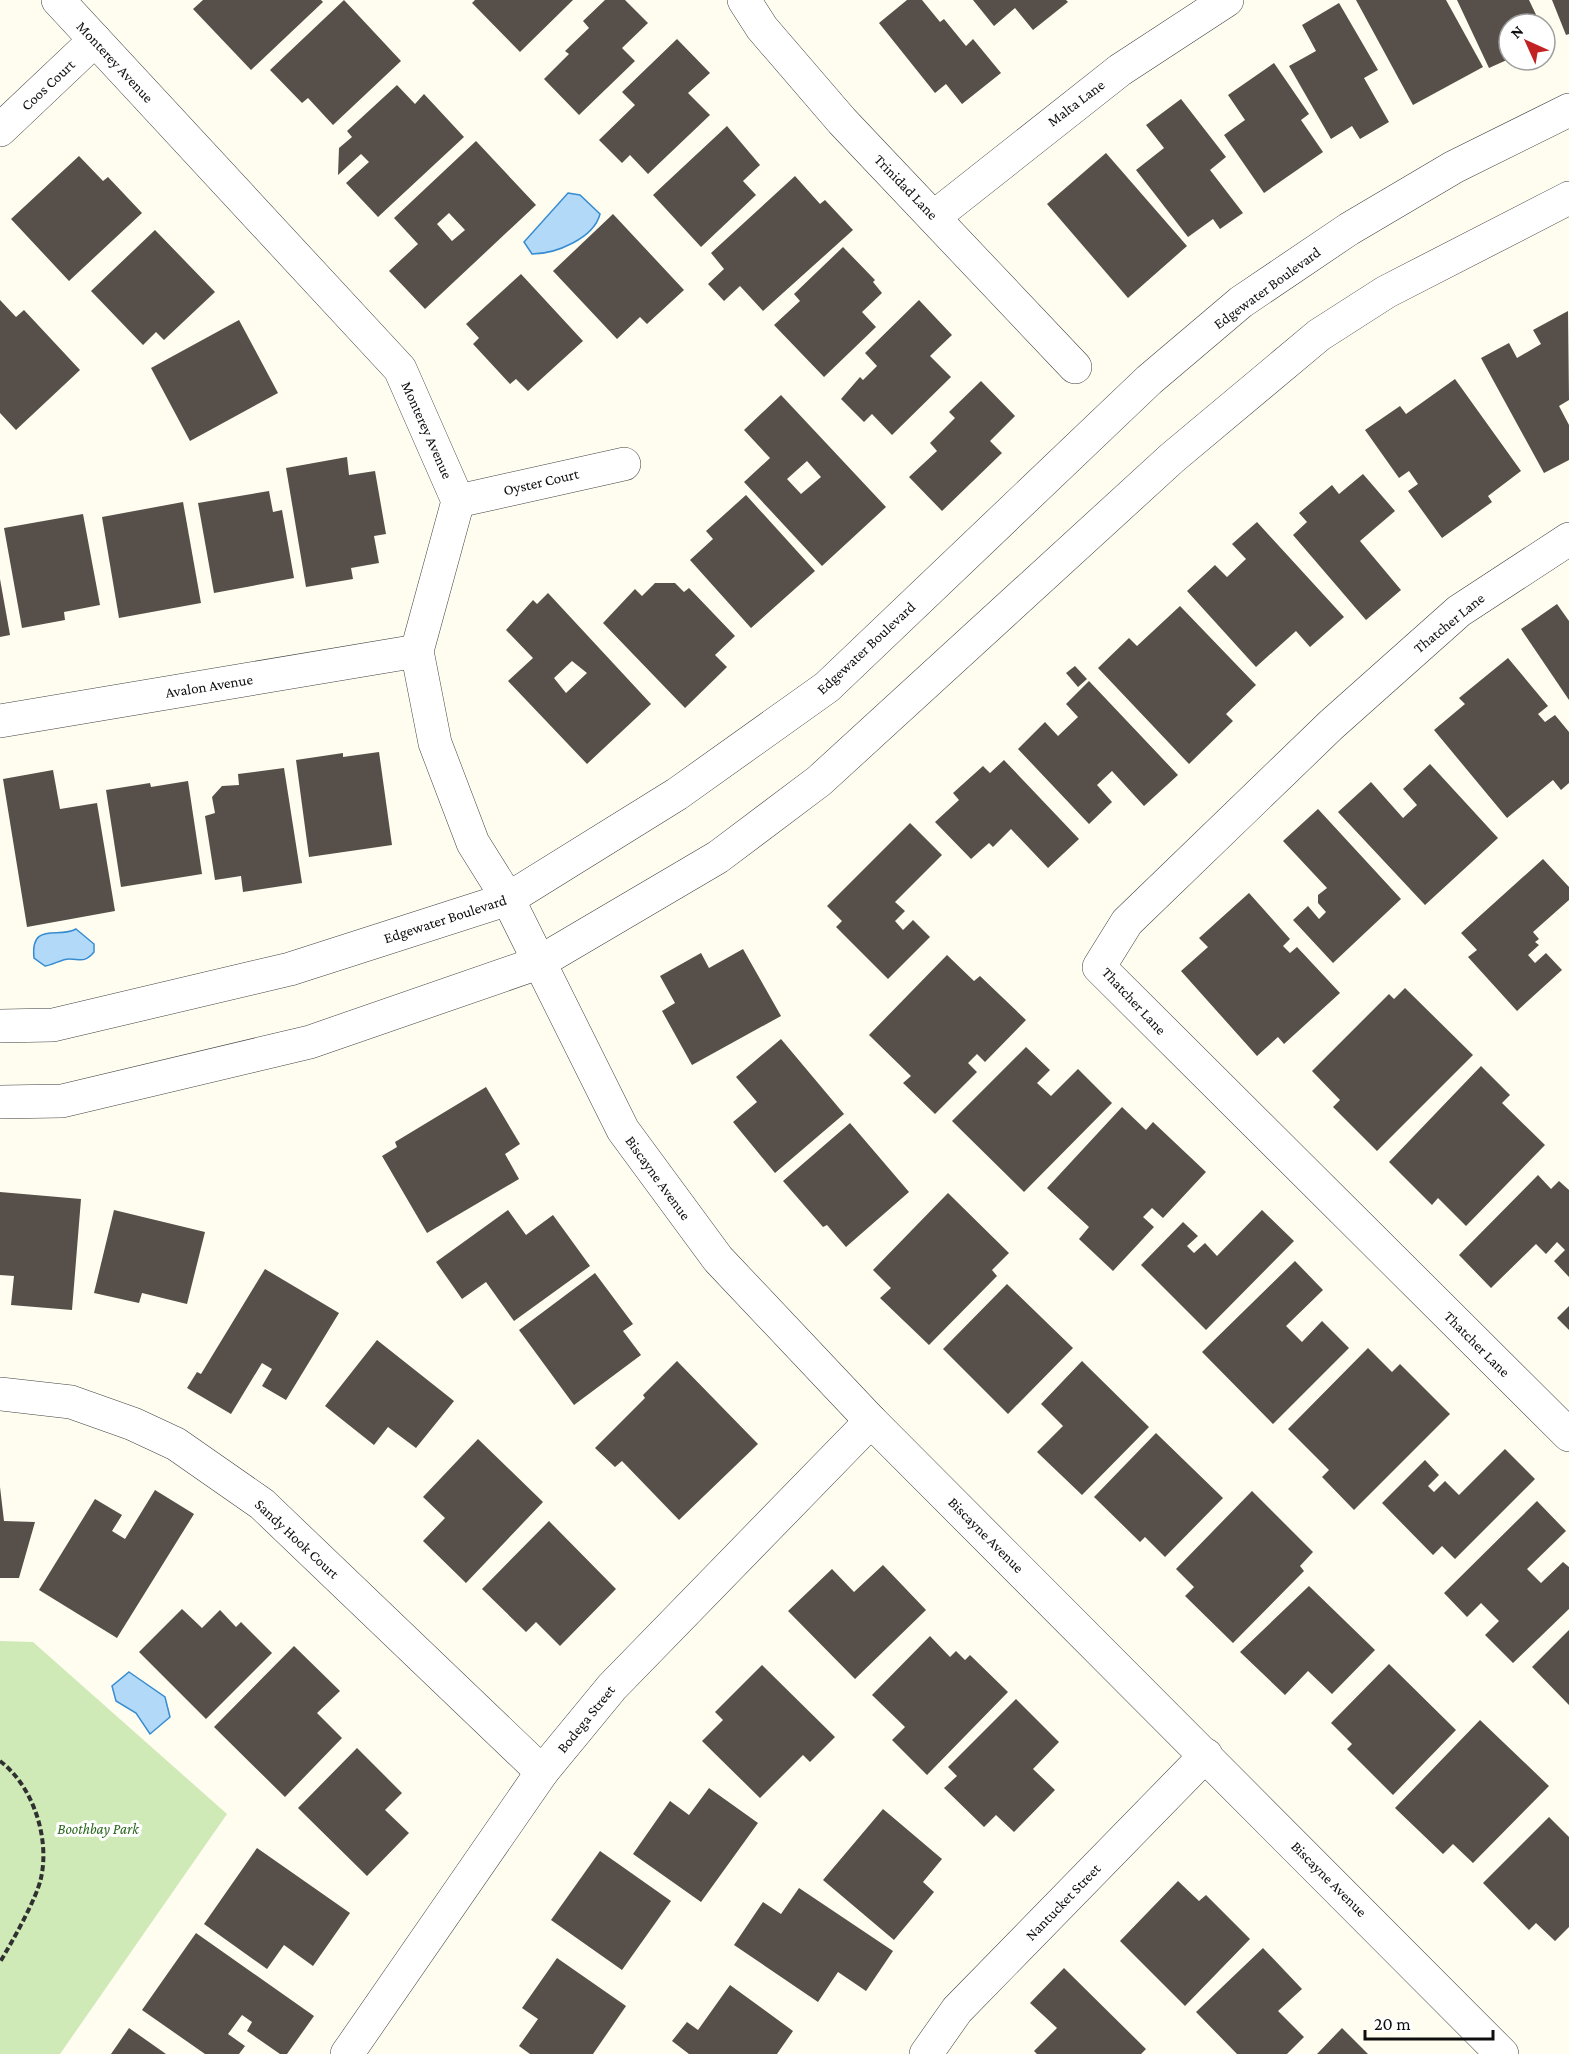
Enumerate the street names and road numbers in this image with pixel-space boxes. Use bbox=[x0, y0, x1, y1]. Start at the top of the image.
street label: Monterey Avenue bbox=[73, 18, 157, 107]
street label: Coos Court bbox=[18, 56, 79, 114]
street label: Malta Lane bbox=[1044, 76, 1108, 130]
street label: Trinidad Lane bbox=[871, 151, 941, 223]
street label: Edgewater Boulevard bbox=[1211, 244, 1324, 333]
street label: Monterey Avenue bbox=[397, 379, 456, 482]
street label: Oyster Court bbox=[502, 465, 581, 499]
street label: Thatcher Lane bbox=[1411, 589, 1488, 656]
street label: Edgewater Boulevard bbox=[814, 598, 919, 698]
street label: Avalon Avenue bbox=[164, 671, 254, 701]
street label: Edgewater Boulevard bbox=[382, 892, 509, 947]
street label: Thatcher Lane bbox=[1099, 964, 1169, 1038]
street label: Biscayne Avenue bbox=[621, 1133, 694, 1224]
street label: Thatcher Lane bbox=[1441, 1308, 1513, 1380]
street label: Biscayne Avenue bbox=[944, 1494, 1027, 1577]
street label: Sandy Hook Court bbox=[251, 1496, 343, 1583]
street label: Bodega Street bbox=[554, 1681, 620, 1757]
street label: Biscayne Avenue bbox=[1287, 1838, 1370, 1921]
street label: Nantucket Street bbox=[1022, 1860, 1104, 1944]

